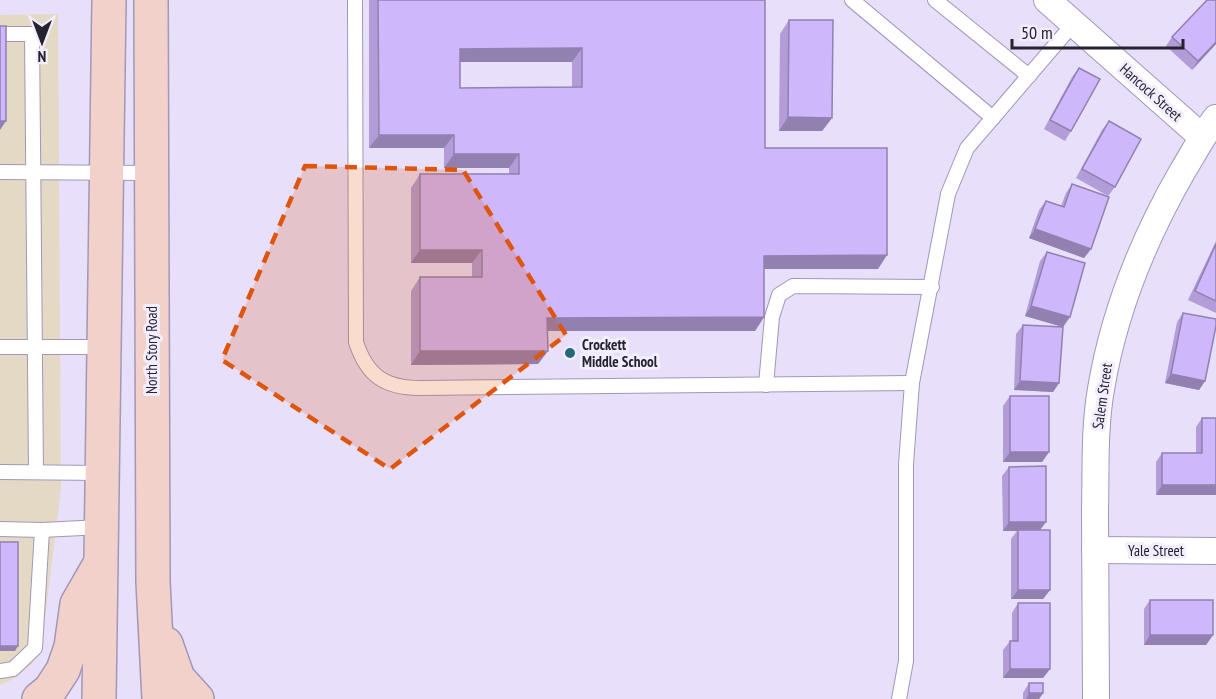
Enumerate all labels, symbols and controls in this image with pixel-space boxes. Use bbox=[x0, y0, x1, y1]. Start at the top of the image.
north arrow bbox=[12, 12, 72, 72]
scale bar bbox=[1012, 12, 1183, 50]
text: 50 m bbox=[1021, 21, 1053, 44]
text: N bbox=[38, 47, 46, 67]
street label: Hancock Street bbox=[1116, 59, 1186, 125]
street label: North Story Road bbox=[142, 306, 161, 394]
place label: Crockett Middle School bbox=[582, 335, 658, 371]
marker: Crockett Middle School bbox=[563, 346, 577, 360]
street label: Salem Street bbox=[1088, 362, 1116, 430]
street label: Yale Street bbox=[1128, 541, 1184, 560]

